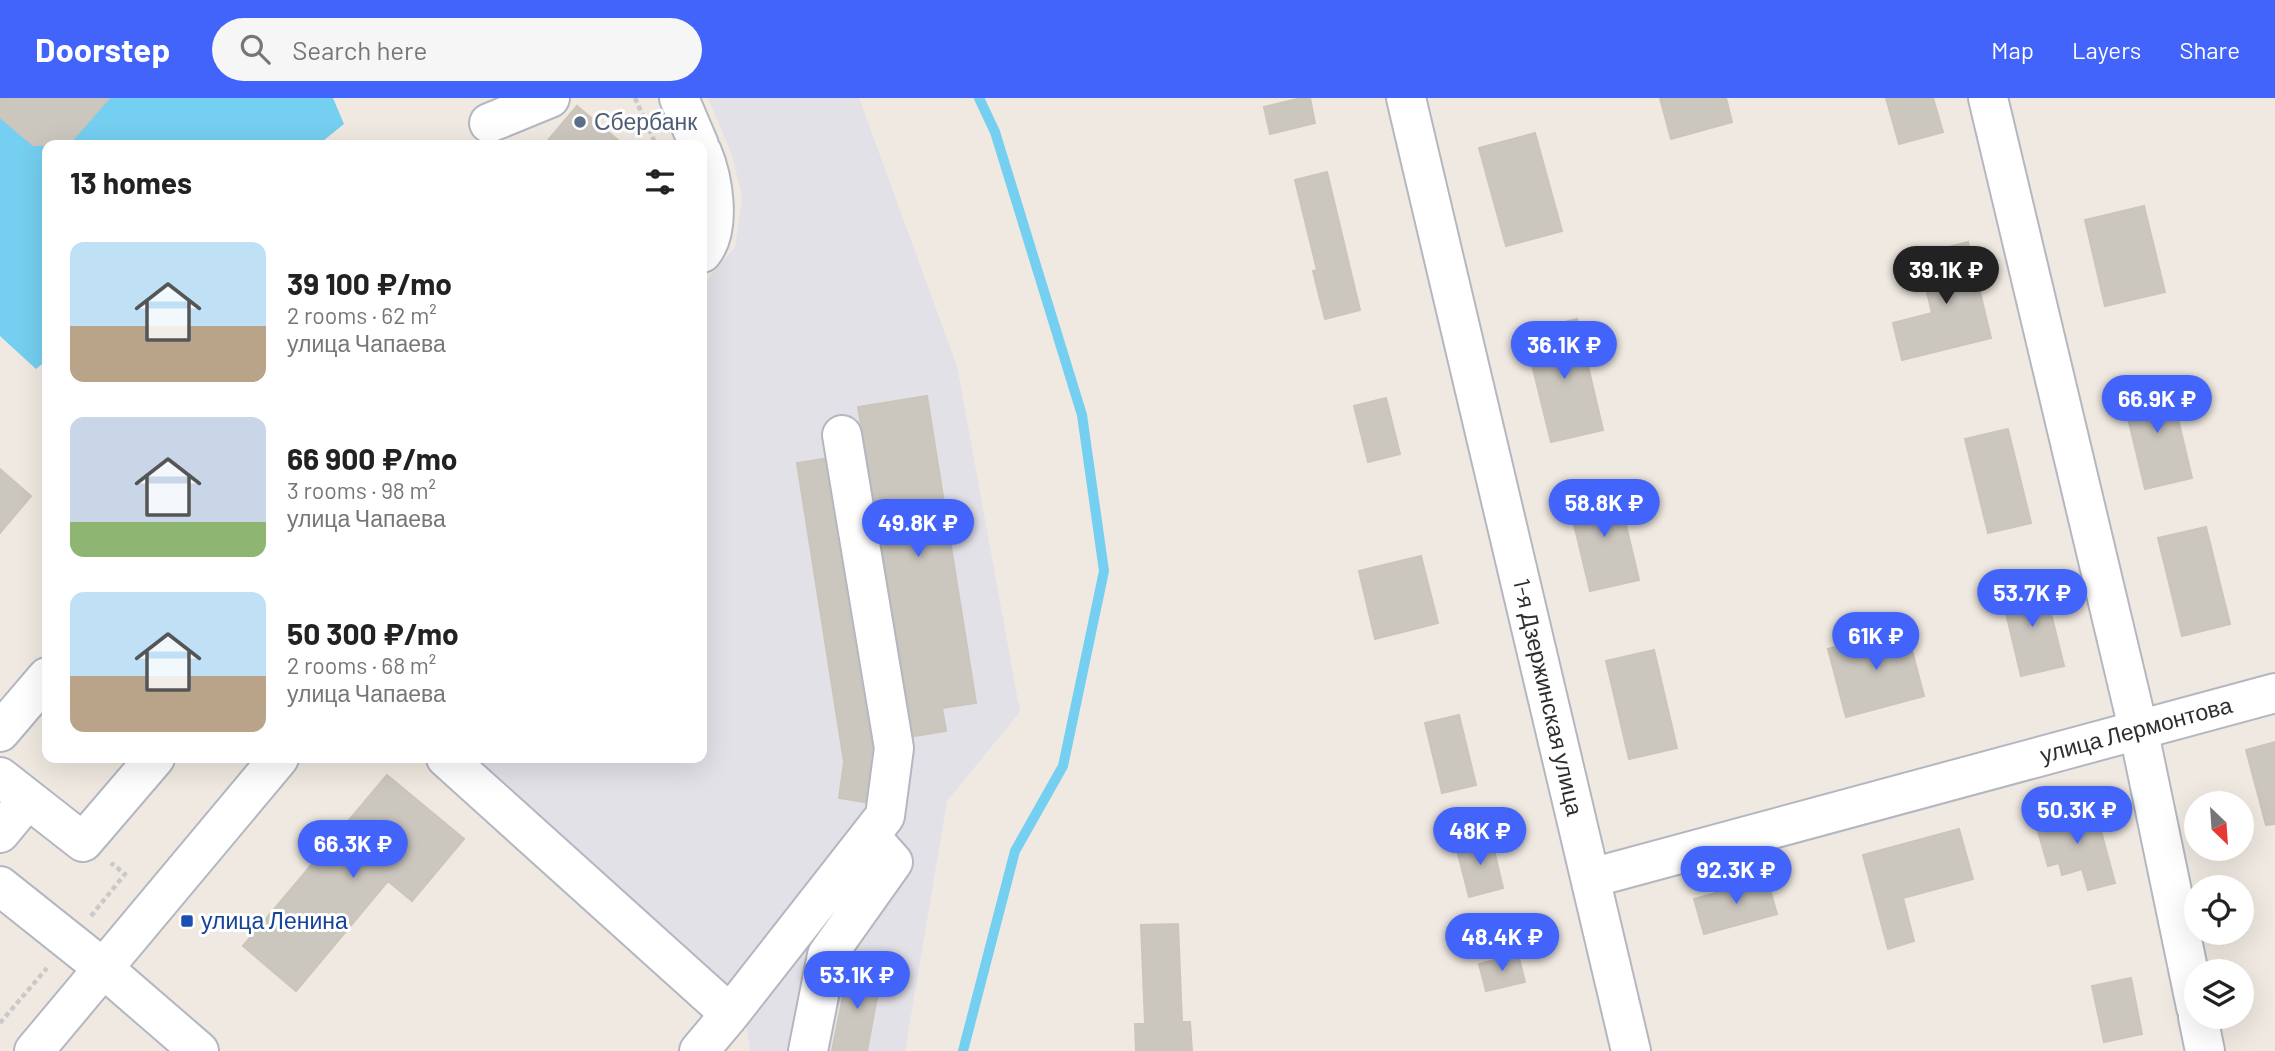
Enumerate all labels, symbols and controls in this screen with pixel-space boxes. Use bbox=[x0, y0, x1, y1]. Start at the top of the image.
search box bbox=[212, 18, 702, 81]
text: Doorstep bbox=[35, 29, 170, 69]
icon: search bbox=[236, 30, 274, 68]
text: Search here bbox=[292, 34, 427, 65]
text: Map bbox=[1991, 35, 2034, 64]
text: Layers bbox=[2072, 35, 2141, 64]
text: Share bbox=[2179, 35, 2240, 64]
place label: Сбербанк bbox=[594, 107, 698, 135]
marker: Сбербанк bbox=[572, 114, 588, 130]
icon: filters bbox=[641, 163, 679, 201]
text: 13 homes bbox=[70, 164, 192, 200]
pin: 39.1K ₽ bbox=[1881, 246, 2011, 306]
text: 39.1K ₽ bbox=[1909, 255, 1983, 283]
text: 39 100 ₽/mo bbox=[287, 265, 452, 301]
icon: home bbox=[126, 270, 210, 354]
text: 2 rooms · 62 m² bbox=[287, 301, 437, 329]
pin: 36.1K ₽ bbox=[1499, 322, 1629, 381]
text: улица Чапаева bbox=[287, 329, 446, 357]
text: 36.1K ₽ bbox=[1527, 330, 1601, 358]
pin: 66.9K ₽ bbox=[2092, 376, 2222, 435]
text: 66.9K ₽ bbox=[2118, 384, 2196, 412]
text: 66 900 ₽/mo bbox=[287, 440, 457, 476]
icon: home bbox=[126, 445, 210, 529]
text: 3 rooms · 98 m² bbox=[287, 476, 436, 504]
pin: 58.8K ₽ bbox=[1539, 480, 1669, 539]
text: 58.8K ₽ bbox=[1565, 488, 1643, 516]
pin: 49.8K ₽ bbox=[853, 500, 983, 559]
text: улица Чапаева bbox=[287, 504, 446, 532]
text: 49.8K ₽ bbox=[878, 508, 958, 536]
pin: 53.7K ₽ bbox=[1967, 570, 2097, 629]
street label: 1-я Дзержинская улица bbox=[1508, 575, 1590, 818]
text: 53.7K ₽ bbox=[1993, 578, 2071, 606]
pin: 61K ₽ bbox=[1827, 612, 1925, 672]
text: 50 300 ₽/mo bbox=[287, 615, 459, 651]
icon: home bbox=[126, 620, 210, 704]
text: 61K ₽ bbox=[1848, 621, 1904, 649]
text: 2 rooms · 68 m² bbox=[287, 651, 436, 679]
text: улица Чапаева bbox=[287, 679, 446, 707]
street label: улица Лермонтова bbox=[2037, 690, 2235, 768]
pin: 50.3K ₽ bbox=[2012, 786, 2142, 846]
north arrow bbox=[2184, 791, 2254, 861]
map controls bbox=[2184, 791, 2254, 1029]
text: 50.3K ₽ bbox=[2037, 795, 2117, 823]
pin: 48K ₽ bbox=[1431, 808, 1529, 867]
text: 48K ₽ bbox=[1449, 816, 1511, 844]
pin: 66.3K ₽ bbox=[288, 820, 418, 880]
text: 66.3K ₽ bbox=[314, 829, 392, 857]
pin: 92.3K ₽ bbox=[1671, 846, 1801, 906]
text: 92.3K ₽ bbox=[1697, 855, 1775, 883]
button: locate bbox=[2184, 875, 2254, 945]
place label: улица Ленина bbox=[201, 906, 348, 934]
marker: улица Ленина bbox=[179, 913, 195, 929]
pin: 48.4K ₽ bbox=[1437, 914, 1567, 973]
text: 48.4K ₽ bbox=[1461, 922, 1543, 950]
pin: 53.1K ₽ bbox=[792, 951, 922, 1011]
button: layers bbox=[2184, 959, 2254, 1029]
text: 53.1K ₽ bbox=[820, 960, 894, 988]

